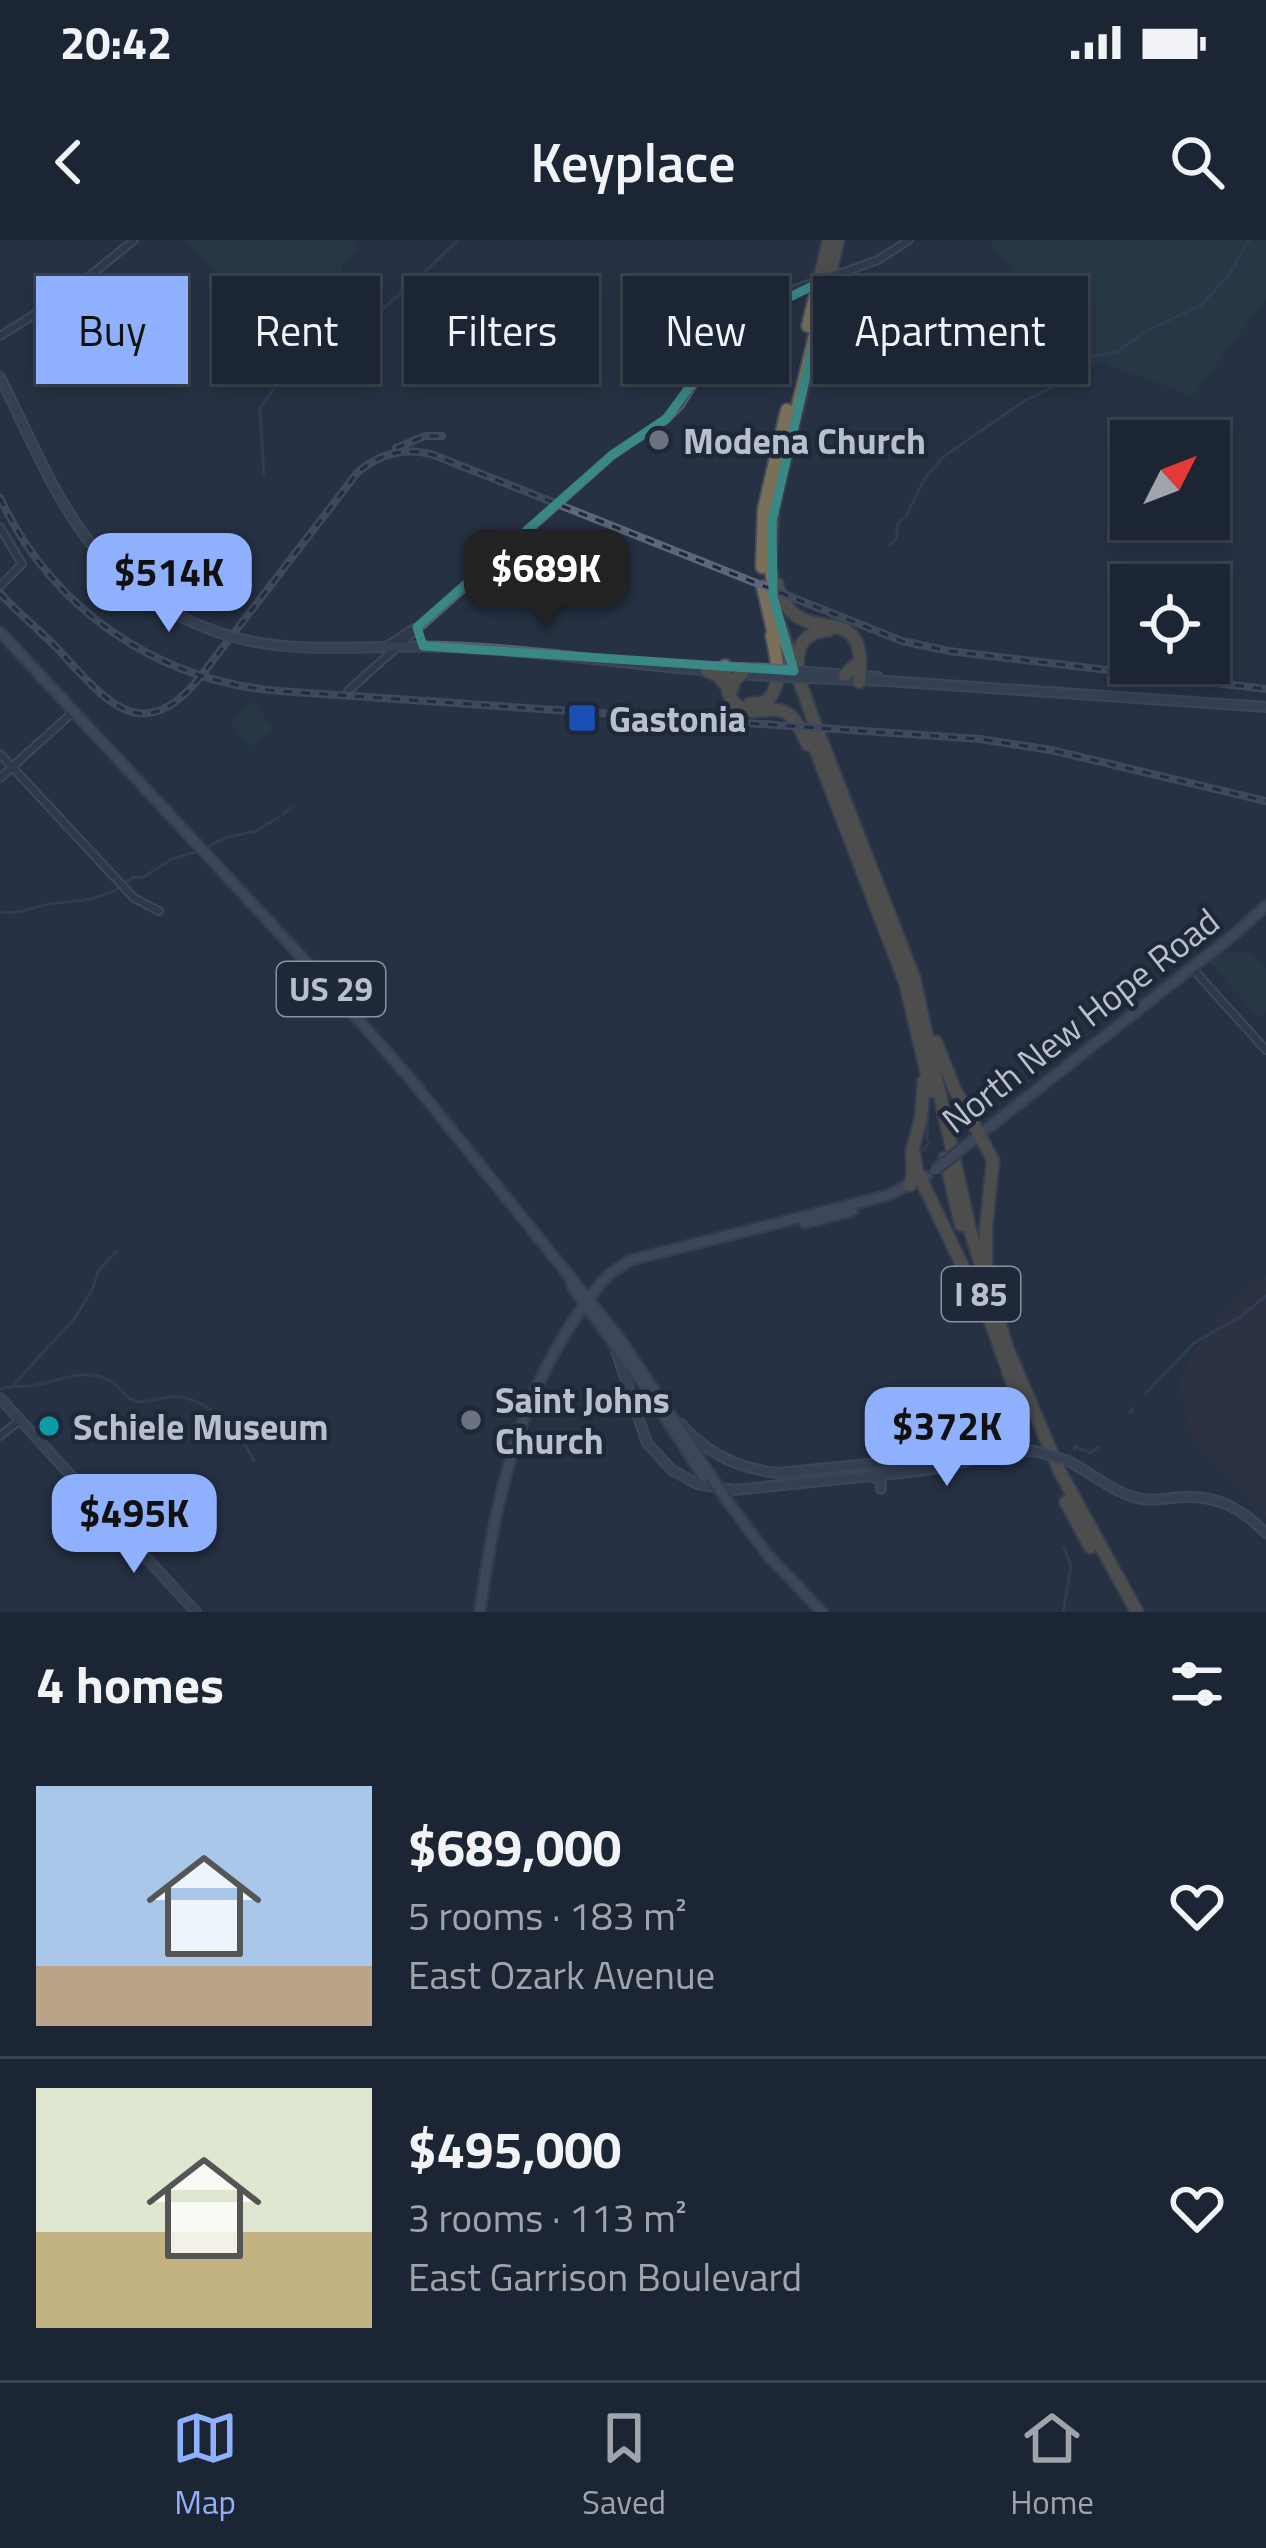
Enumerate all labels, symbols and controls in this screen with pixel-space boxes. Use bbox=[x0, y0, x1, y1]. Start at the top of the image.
text: 20:42 bbox=[60, 8, 172, 76]
text: Keyplace bbox=[530, 121, 736, 203]
icon: back bbox=[36, 129, 102, 195]
icon: search bbox=[1164, 129, 1230, 195]
chip: Buy bbox=[36, 276, 188, 384]
chip: Rent bbox=[212, 276, 380, 384]
chip: Filters bbox=[404, 276, 599, 384]
chip: New bbox=[623, 276, 789, 384]
chip: Apartment bbox=[813, 276, 1088, 384]
place label: Modena Church bbox=[683, 413, 926, 468]
north arrow bbox=[1110, 420, 1230, 540]
map controls bbox=[1110, 420, 1230, 684]
marker: Modena Church bbox=[646, 427, 672, 453]
pin: $689K bbox=[462, 529, 630, 631]
pin: $514K bbox=[85, 533, 253, 635]
text: $689K bbox=[491, 538, 601, 597]
text: $514K bbox=[114, 542, 224, 601]
button: locate bbox=[1110, 564, 1230, 684]
place label: Gastonia bbox=[609, 691, 746, 746]
marker: Gastonia bbox=[566, 702, 598, 734]
street label: North New Hope Road bbox=[929, 894, 1231, 1146]
road number: US 29 bbox=[277, 962, 385, 1016]
road number: I 85 bbox=[942, 1267, 1020, 1321]
place label: Saint Johns Church bbox=[495, 1372, 670, 1468]
pin: $372K bbox=[863, 1387, 1031, 1489]
text: $372K bbox=[892, 1396, 1002, 1455]
place label: Schiele Museum bbox=[73, 1399, 328, 1454]
marker: Saint Johns Church bbox=[458, 1407, 484, 1433]
marker: Schiele Museum bbox=[36, 1413, 62, 1439]
pin: $495K bbox=[50, 1474, 218, 1576]
text: $495K bbox=[79, 1483, 189, 1542]
text: 4 homes bbox=[36, 1645, 224, 1723]
icon: filters bbox=[1164, 1651, 1230, 1717]
text: $689,000 bbox=[408, 1808, 621, 1886]
icon: home bbox=[132, 1834, 276, 1978]
icon: heart bbox=[1164, 1873, 1230, 1939]
text: 5 rooms · 183 m² bbox=[408, 1886, 687, 1945]
text: East Ozark Avenue bbox=[408, 1945, 715, 2004]
text: $495,000 bbox=[408, 2110, 621, 2188]
icon: home bbox=[132, 2136, 276, 2280]
icon: heart bbox=[1164, 2175, 1230, 2241]
text: 3 rooms · 113 m² bbox=[408, 2188, 687, 2247]
text: East Garrison Boulevard bbox=[408, 2247, 802, 2306]
tab: Map bbox=[172, 2405, 238, 2527]
tab: Saved bbox=[582, 2405, 666, 2527]
tab: Home bbox=[1010, 2405, 1094, 2527]

